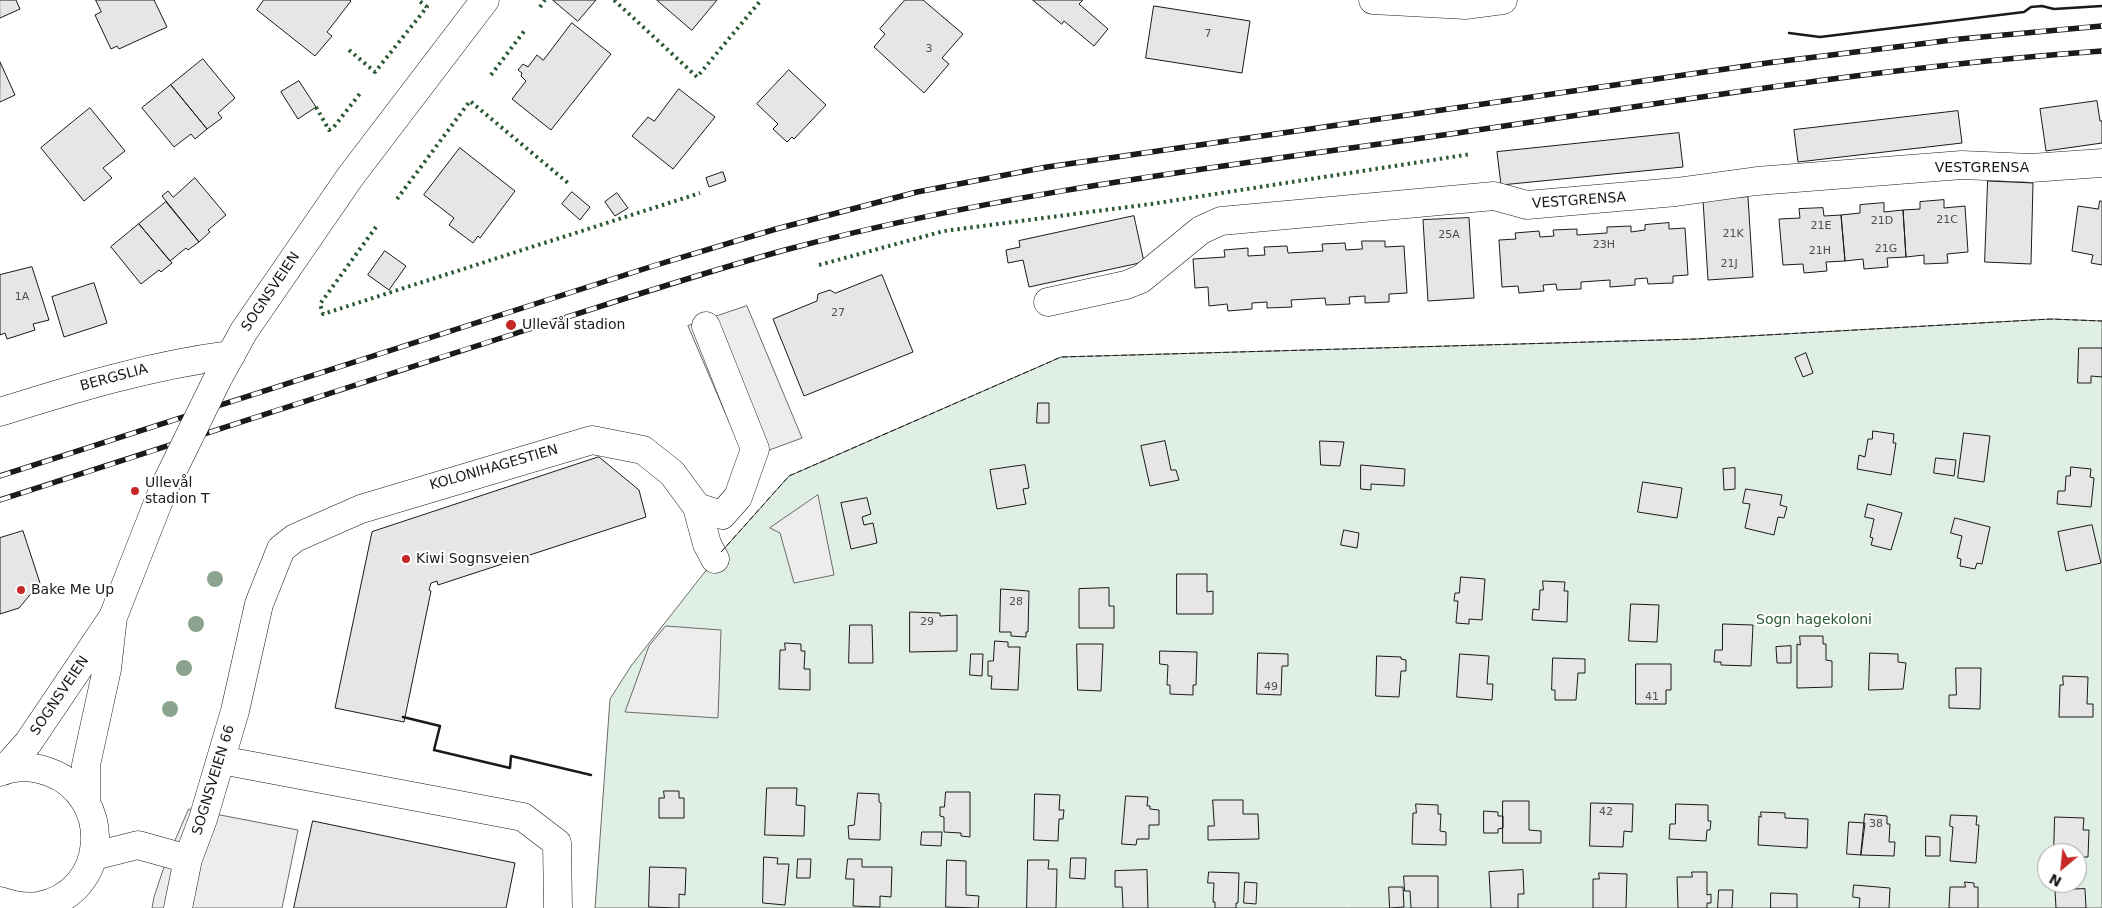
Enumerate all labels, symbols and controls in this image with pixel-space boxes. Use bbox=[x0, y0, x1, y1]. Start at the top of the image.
house number: 7 bbox=[1205, 27, 1211, 41]
house number: 3 bbox=[926, 42, 932, 56]
street label: VESTGRENSA bbox=[1935, 160, 2029, 176]
street label: VESTGRENSA bbox=[1531, 189, 1627, 213]
house number: 21C bbox=[1936, 213, 1958, 227]
house number: 21D bbox=[1871, 214, 1893, 228]
house number: 21E bbox=[1811, 219, 1831, 233]
house number: 21K bbox=[1722, 227, 1744, 241]
house number: 25A bbox=[1438, 228, 1460, 242]
house number: 23H bbox=[1593, 238, 1615, 252]
house number: 21G bbox=[1875, 242, 1897, 256]
house number: 21H bbox=[1809, 244, 1831, 258]
street label: SOGNSVEIEN bbox=[238, 249, 304, 335]
house number: 21J bbox=[1720, 257, 1738, 271]
house number: 1A bbox=[15, 290, 29, 304]
house number: 27 bbox=[831, 306, 845, 320]
place label: Ullevål stadion bbox=[522, 317, 625, 333]
marker: Ullevål stadion bbox=[504, 318, 518, 332]
street label: BERGSLIA bbox=[78, 361, 150, 395]
street label: KOLONIHAGESTIEN bbox=[428, 442, 560, 494]
place label: Ullevål stadion T bbox=[145, 475, 210, 508]
marker: Ullevål stadion T bbox=[129, 485, 141, 497]
place label: Kiwi Sognsveien bbox=[416, 551, 530, 567]
marker: Kiwi Sognsveien bbox=[400, 553, 412, 565]
place label: Bake Me Up bbox=[31, 582, 114, 598]
marker: Bake Me Up bbox=[15, 584, 27, 596]
house number: 28 bbox=[1009, 595, 1023, 609]
park label: Sogn hagekoloni bbox=[1756, 612, 1872, 628]
house number: 29 bbox=[920, 615, 934, 629]
street label: SOGNSVEIEN bbox=[27, 653, 93, 739]
house number: 49 bbox=[1264, 680, 1278, 694]
house number: 41 bbox=[1645, 690, 1659, 704]
street label: SOGNSVEIEN 66 bbox=[189, 723, 239, 837]
house number: 42 bbox=[1599, 805, 1613, 819]
house number: 38 bbox=[1869, 817, 1883, 831]
north arrow bbox=[2037, 843, 2087, 893]
text: N bbox=[2046, 871, 2064, 890]

